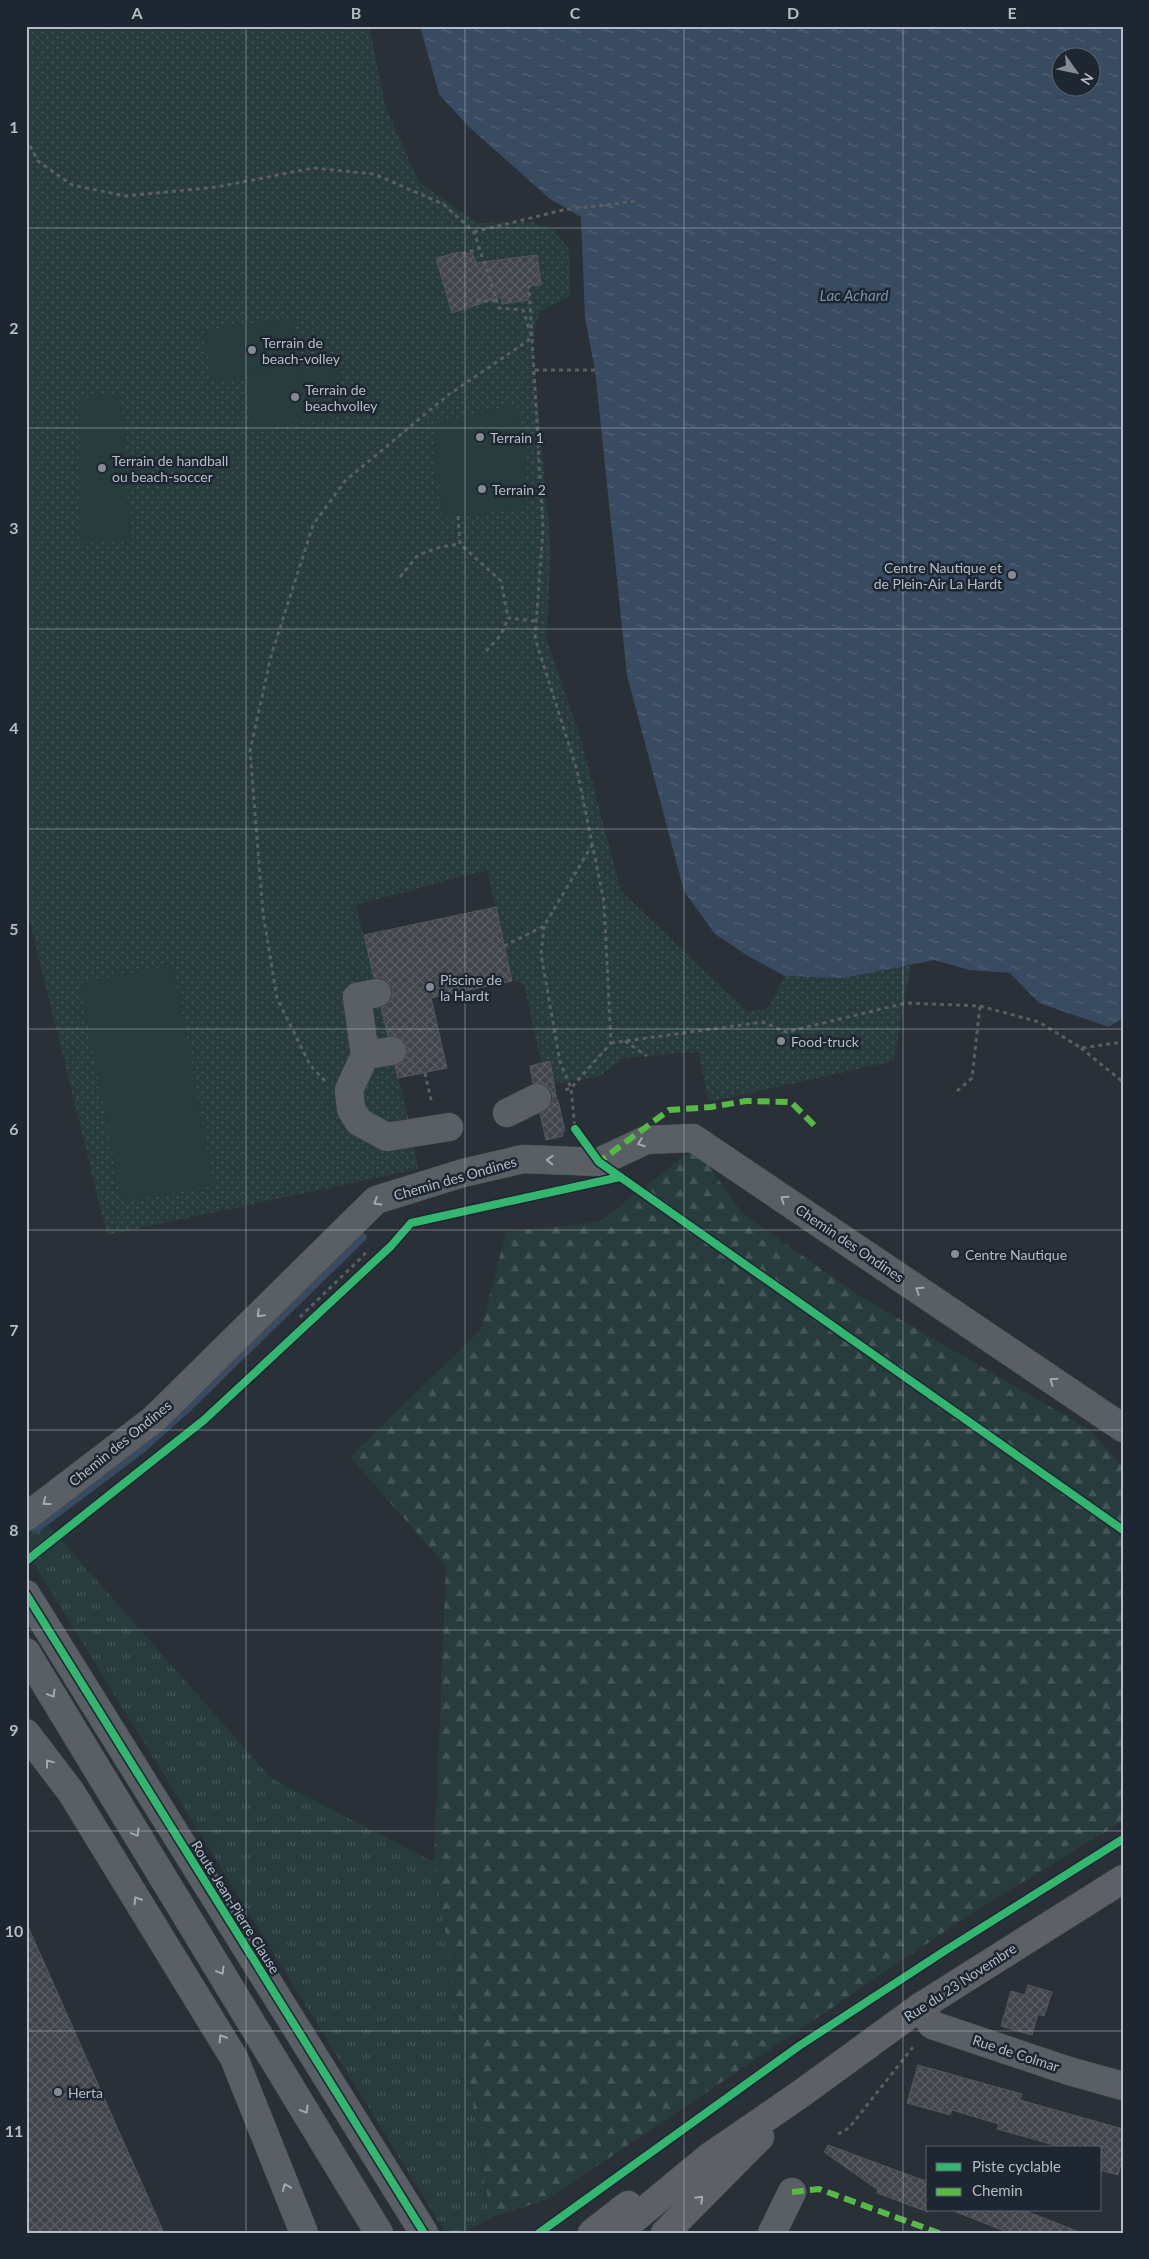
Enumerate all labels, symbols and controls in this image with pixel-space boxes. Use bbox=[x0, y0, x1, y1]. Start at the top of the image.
text: A bbox=[130, 3, 143, 22]
text: B bbox=[351, 3, 361, 22]
text: C bbox=[570, 3, 581, 22]
text: D bbox=[787, 3, 799, 22]
text: E bbox=[1007, 3, 1017, 22]
north arrow bbox=[1052, 48, 1102, 98]
text: N bbox=[1077, 70, 1097, 89]
text: 1 bbox=[9, 117, 19, 136]
water label: Lac Achard bbox=[820, 286, 888, 304]
text: 2 bbox=[9, 318, 19, 337]
place label: Terrain de beach-volley bbox=[262, 334, 341, 367]
marker: Terrain de beach-volley bbox=[246, 344, 258, 356]
place label: Terrain de beachvolley bbox=[305, 381, 378, 414]
marker: Terrain de beachvolley bbox=[289, 391, 301, 403]
place label: Terrain 1 bbox=[490, 429, 544, 446]
marker: Terrain 1 bbox=[474, 431, 486, 443]
place label: Terrain de handball ou beach-soccer bbox=[112, 452, 228, 485]
marker: Terrain de handball ou beach-soccer bbox=[96, 462, 108, 474]
place label: Terrain 2 bbox=[492, 481, 546, 498]
marker: Terrain 2 bbox=[476, 483, 488, 495]
text: 3 bbox=[9, 518, 19, 537]
place label: Centre Nautique et de Plein-Air La Hardt bbox=[874, 559, 1002, 592]
marker: Centre Nautique et de Plein-Air La Hardt bbox=[1006, 569, 1018, 581]
text: 4 bbox=[9, 718, 19, 737]
text: 5 bbox=[9, 919, 19, 938]
place label: Piscine de la Hardt bbox=[440, 971, 502, 1004]
marker: Piscine de la Hardt bbox=[424, 981, 436, 993]
place label: Food-truck bbox=[791, 1033, 860, 1050]
marker: Food-truck bbox=[775, 1035, 787, 1047]
text: 6 bbox=[9, 1119, 19, 1138]
one-way arrow bbox=[637, 1137, 646, 1147]
street label: Chemin des Ondines bbox=[392, 1152, 518, 1204]
one-way arrow bbox=[546, 1155, 554, 1165]
one-way arrow bbox=[373, 1196, 382, 1206]
one-way arrow bbox=[780, 1196, 790, 1205]
street label: Chemin des Ondines bbox=[793, 1200, 907, 1286]
place label: Centre Nautique bbox=[965, 1246, 1067, 1263]
marker: Centre Nautique bbox=[949, 1248, 961, 1260]
one-way arrow bbox=[915, 1287, 924, 1296]
one-way arrow bbox=[257, 1309, 266, 1318]
text: 7 bbox=[9, 1320, 19, 1339]
one-way arrow bbox=[1049, 1378, 1059, 1387]
street label: Chemin des Ondines bbox=[65, 1396, 175, 1490]
one-way arrow bbox=[42, 1496, 52, 1505]
text: 8 bbox=[9, 1520, 19, 1539]
one-way arrow bbox=[45, 1688, 55, 1697]
text: 9 bbox=[9, 1720, 19, 1739]
one-way arrow bbox=[46, 1759, 55, 1769]
one-way arrow bbox=[130, 1827, 140, 1836]
street label: Route Jean-Pierre Clause bbox=[188, 1837, 284, 1977]
one-way arrow bbox=[133, 1896, 143, 1905]
text: 10 bbox=[5, 1921, 23, 1940]
street label: Rue du 23 Novembre bbox=[901, 1939, 1019, 2025]
one-way arrow bbox=[214, 1966, 224, 1975]
street label: Rue de Colmar bbox=[971, 2031, 1061, 2075]
one-way arrow bbox=[218, 2035, 228, 2044]
place label: Herta bbox=[68, 2084, 103, 2101]
marker: Herta bbox=[52, 2086, 64, 2098]
one-way arrow bbox=[299, 2105, 309, 2114]
text: 11 bbox=[5, 2121, 23, 2140]
legend bbox=[926, 2146, 1102, 2212]
text: Piste cyclable bbox=[972, 2157, 1061, 2175]
text: Chemin bbox=[972, 2181, 1023, 2199]
one-way arrow bbox=[281, 2184, 291, 2192]
one-way arrow bbox=[694, 2195, 703, 2204]

